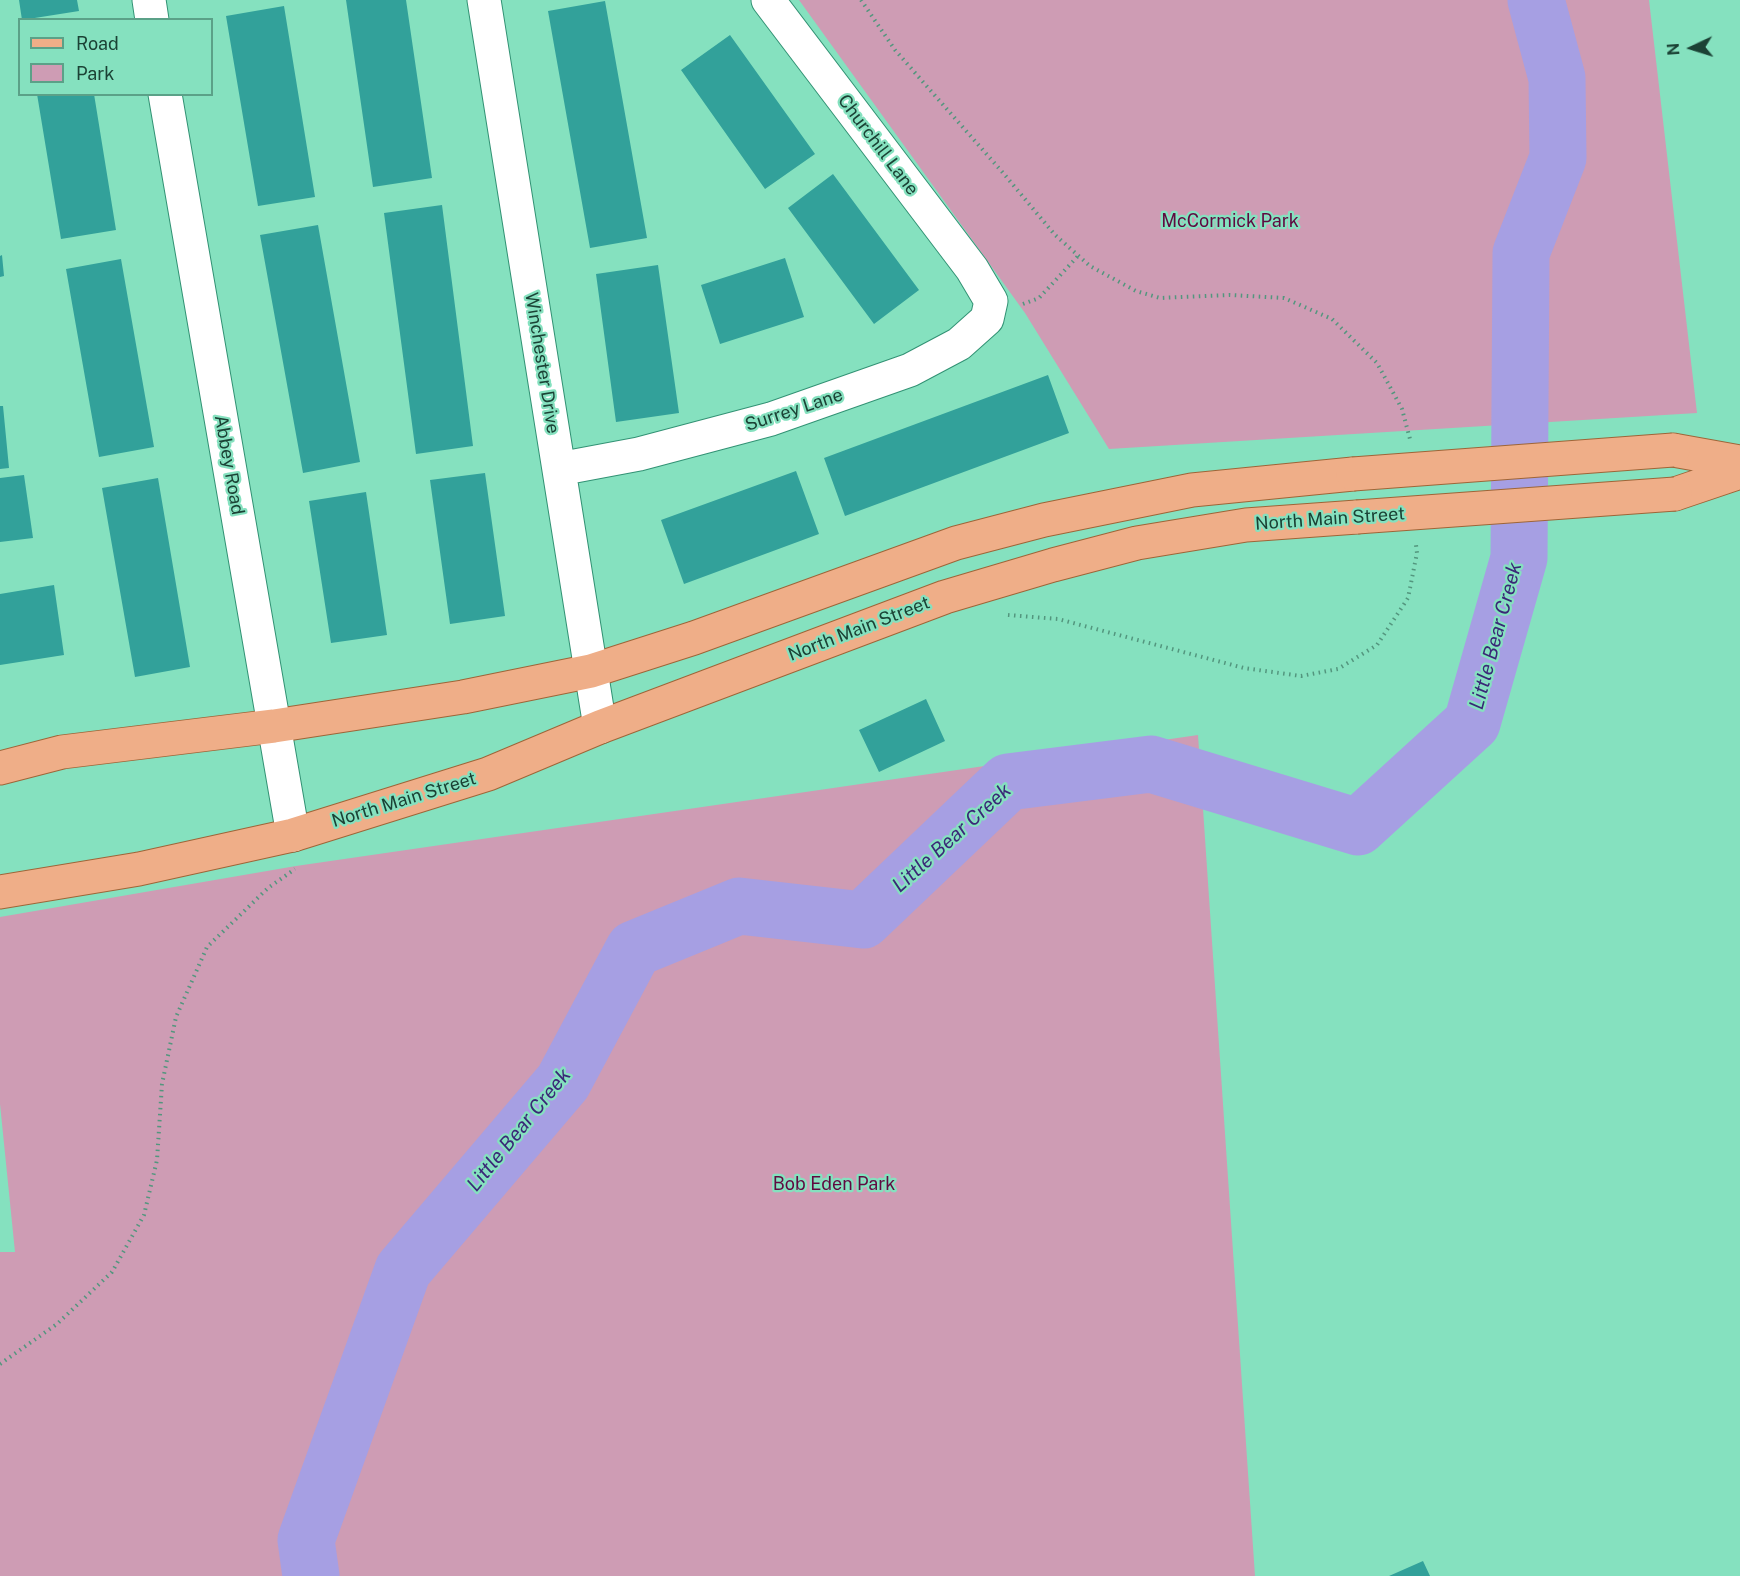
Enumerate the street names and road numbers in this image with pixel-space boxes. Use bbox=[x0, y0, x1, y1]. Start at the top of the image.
street label: Churchill Lane bbox=[833, 90, 923, 200]
street label: Winchester Drive bbox=[520, 291, 564, 435]
street label: Surrey Lane bbox=[743, 384, 845, 436]
street label: Abbey Road bbox=[210, 413, 248, 517]
street label: North Main Street bbox=[1254, 503, 1406, 535]
street label: North Main Street bbox=[785, 592, 933, 666]
street label: North Main Street bbox=[329, 768, 479, 832]

